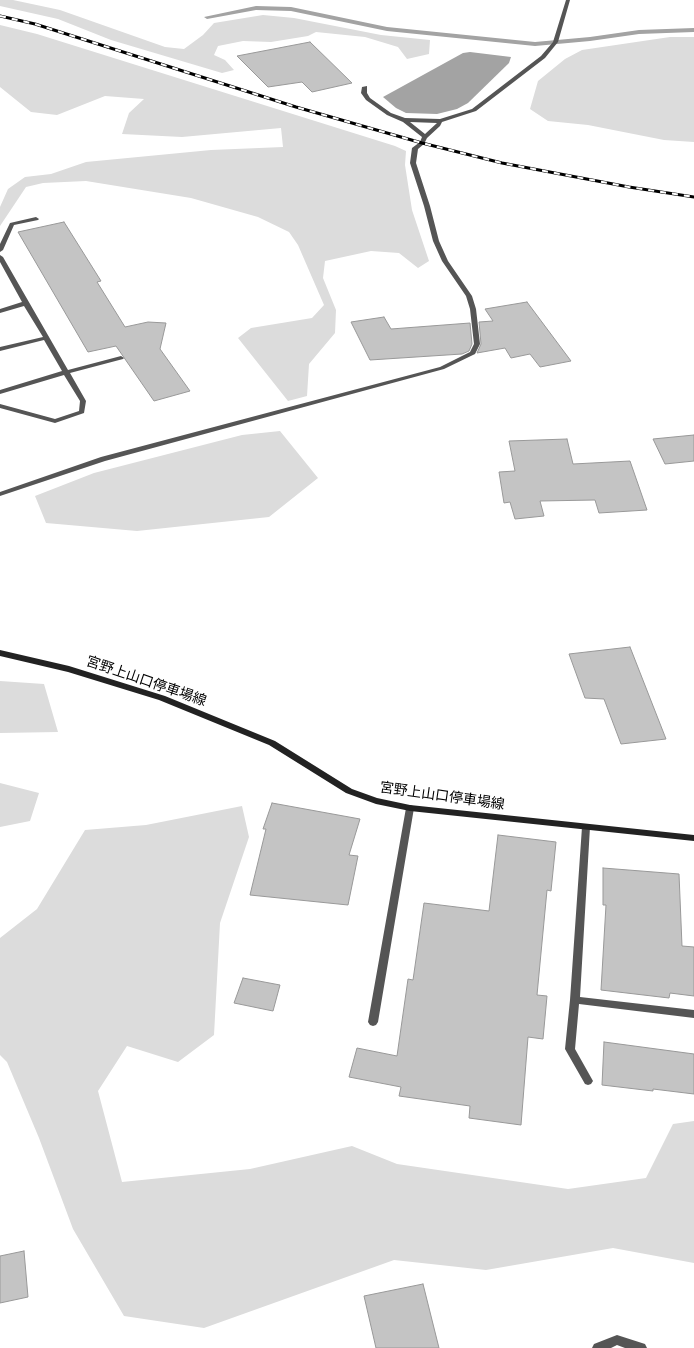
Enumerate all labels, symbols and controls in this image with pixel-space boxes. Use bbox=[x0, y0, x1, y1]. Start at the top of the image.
street label: 宮野上山口停車場線 bbox=[84, 654, 208, 710]
street label: 宮野上山口停車場線 bbox=[378, 780, 506, 814]

